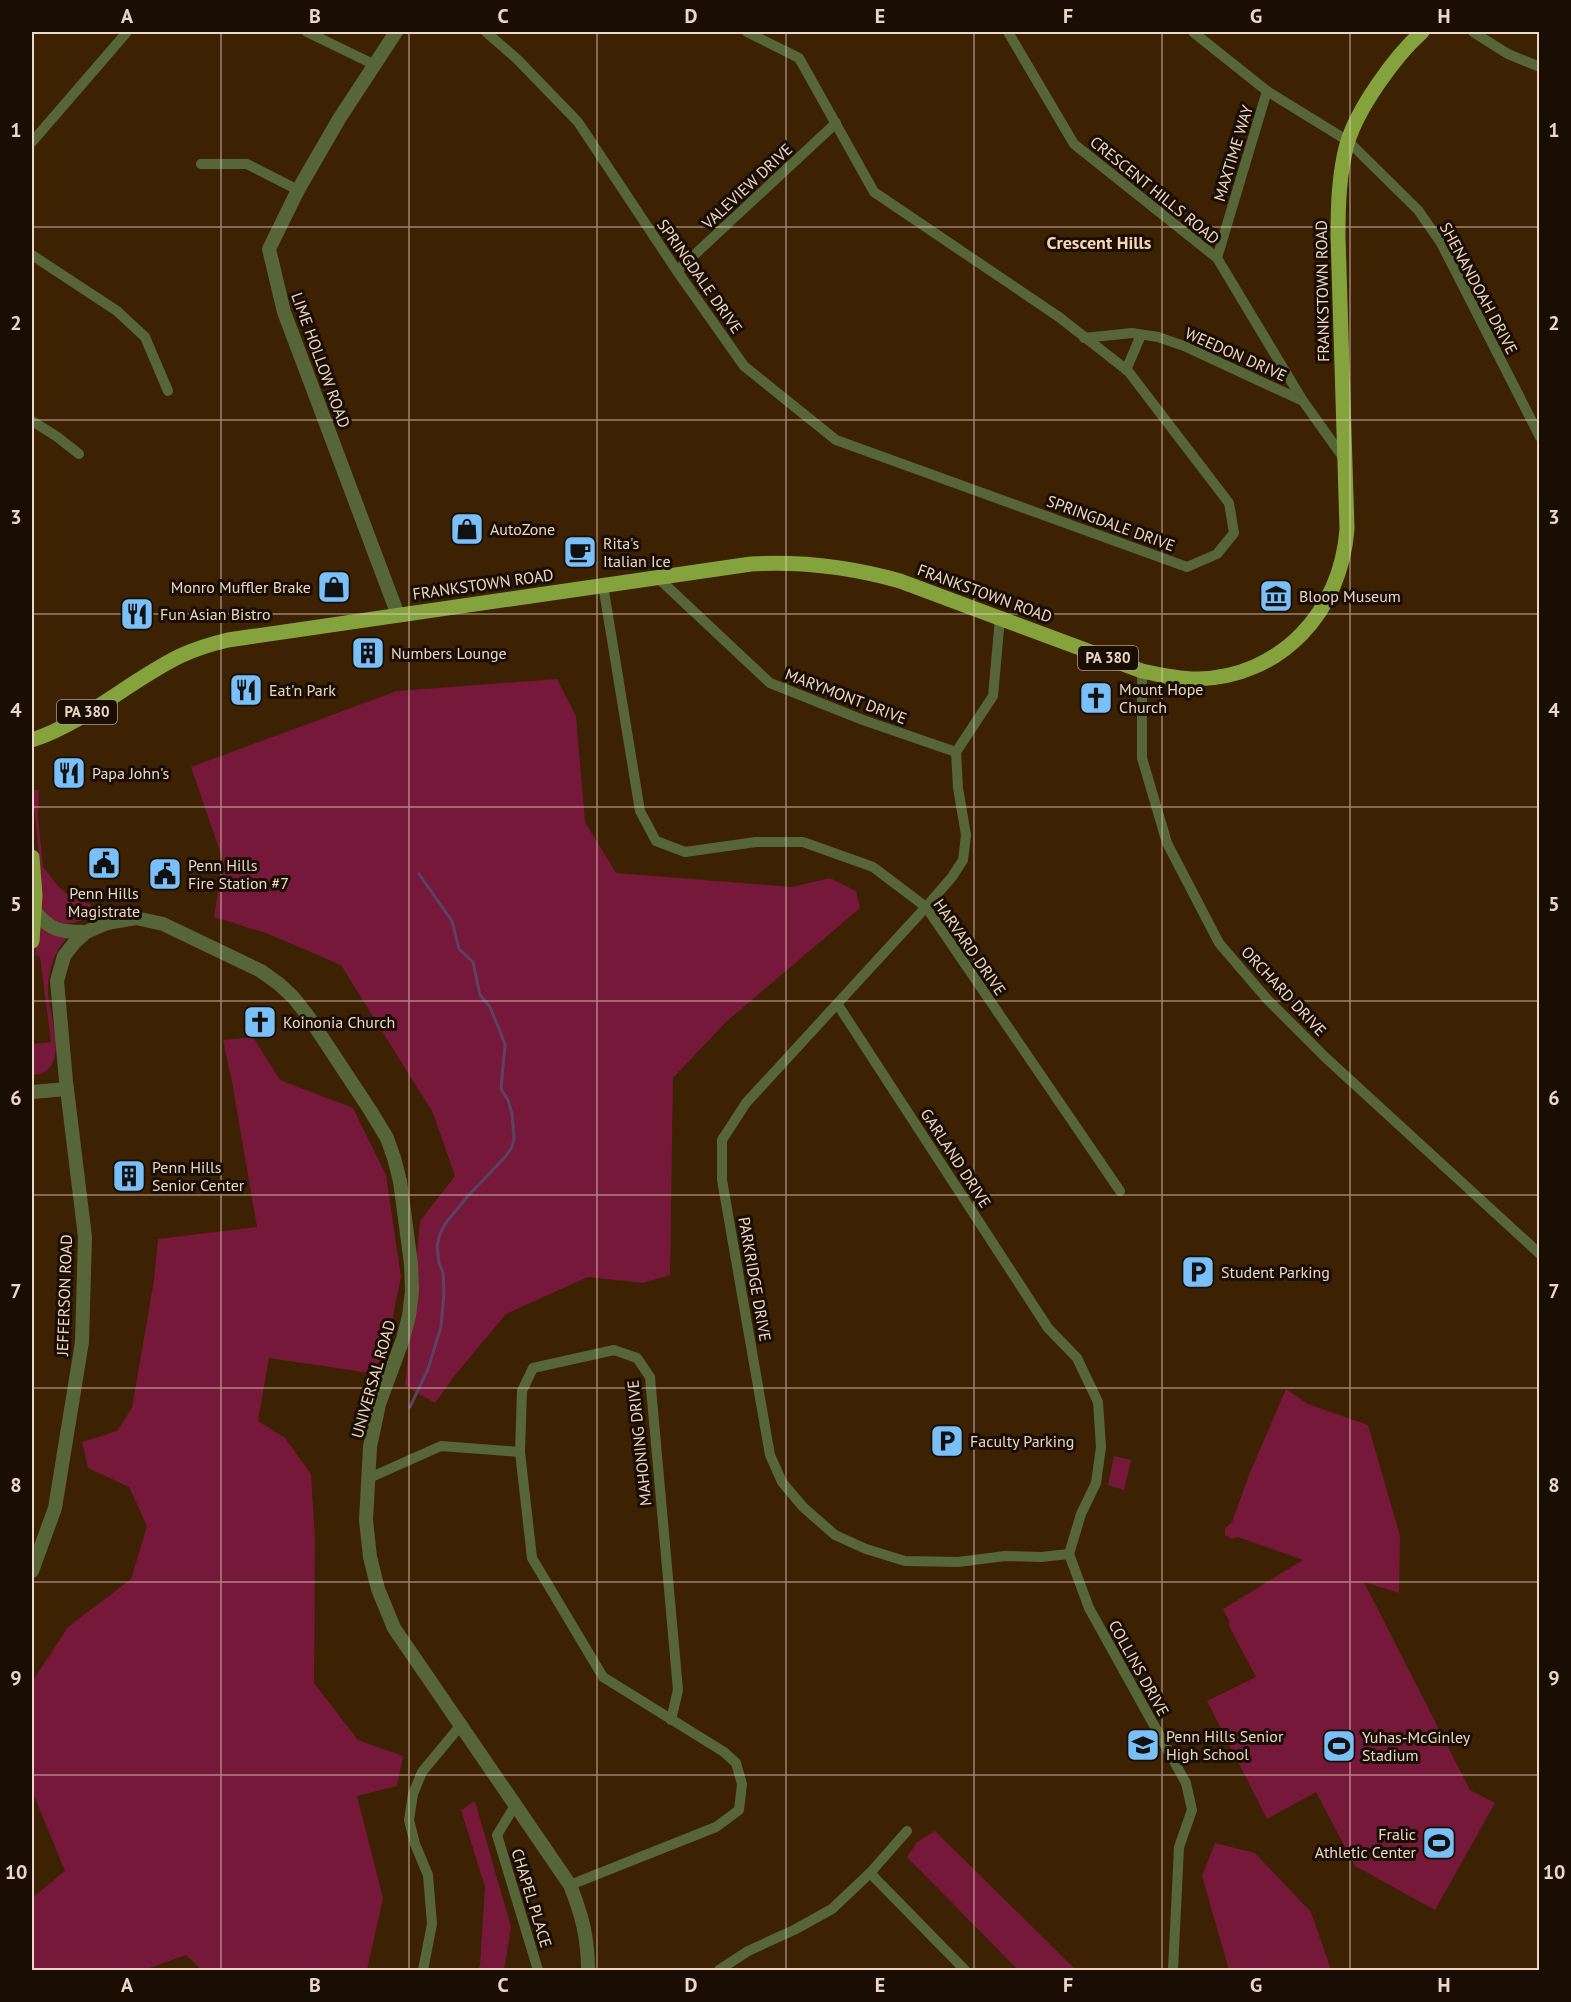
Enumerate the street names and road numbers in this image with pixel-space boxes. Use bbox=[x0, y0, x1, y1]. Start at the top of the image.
street label: MAXTIME WAY bbox=[1209, 102, 1257, 204]
street label: CRESCENT HILLS ROAD bbox=[1086, 132, 1224, 248]
street label: VALEVIEW DRIVE bbox=[697, 139, 796, 234]
street label: SPRINGDALE DRIVE bbox=[653, 215, 747, 337]
street label: SHENANDOAH DRIVE bbox=[1436, 219, 1522, 357]
street label: FRANKSTOWN ROAD bbox=[1311, 220, 1333, 362]
street label: LIME HOLLOW ROAD bbox=[287, 290, 355, 430]
street label: WEEDON DRIVE bbox=[1182, 323, 1290, 385]
street label: SPRINGDALE DRIVE bbox=[1044, 491, 1178, 555]
street label: FRANKSTOWN ROAD bbox=[915, 559, 1055, 627]
street label: FRANKSTOWN ROAD bbox=[411, 564, 555, 604]
road number: PA 380 bbox=[1078, 646, 1138, 670]
street label: MARYMONT DRIVE bbox=[782, 664, 910, 728]
road number: PA 380 bbox=[57, 700, 117, 724]
street label: HARVARD DRIVE bbox=[929, 895, 1011, 999]
street label: ORCHARD DRIVE bbox=[1237, 942, 1331, 1040]
street label: GARLAND DRIVE bbox=[917, 1105, 995, 1211]
street label: PARKRIDGE DRIVE bbox=[734, 1215, 776, 1343]
street label: JEFFERSON ROAD bbox=[52, 1234, 76, 1357]
street label: UNIVERSAL ROAD bbox=[347, 1318, 399, 1440]
street label: MAHONING DRIVE bbox=[622, 1379, 656, 1507]
street label: COLLINS DRIVE bbox=[1104, 1616, 1174, 1720]
street label: CHAPEL PLACE bbox=[507, 1846, 557, 1950]

